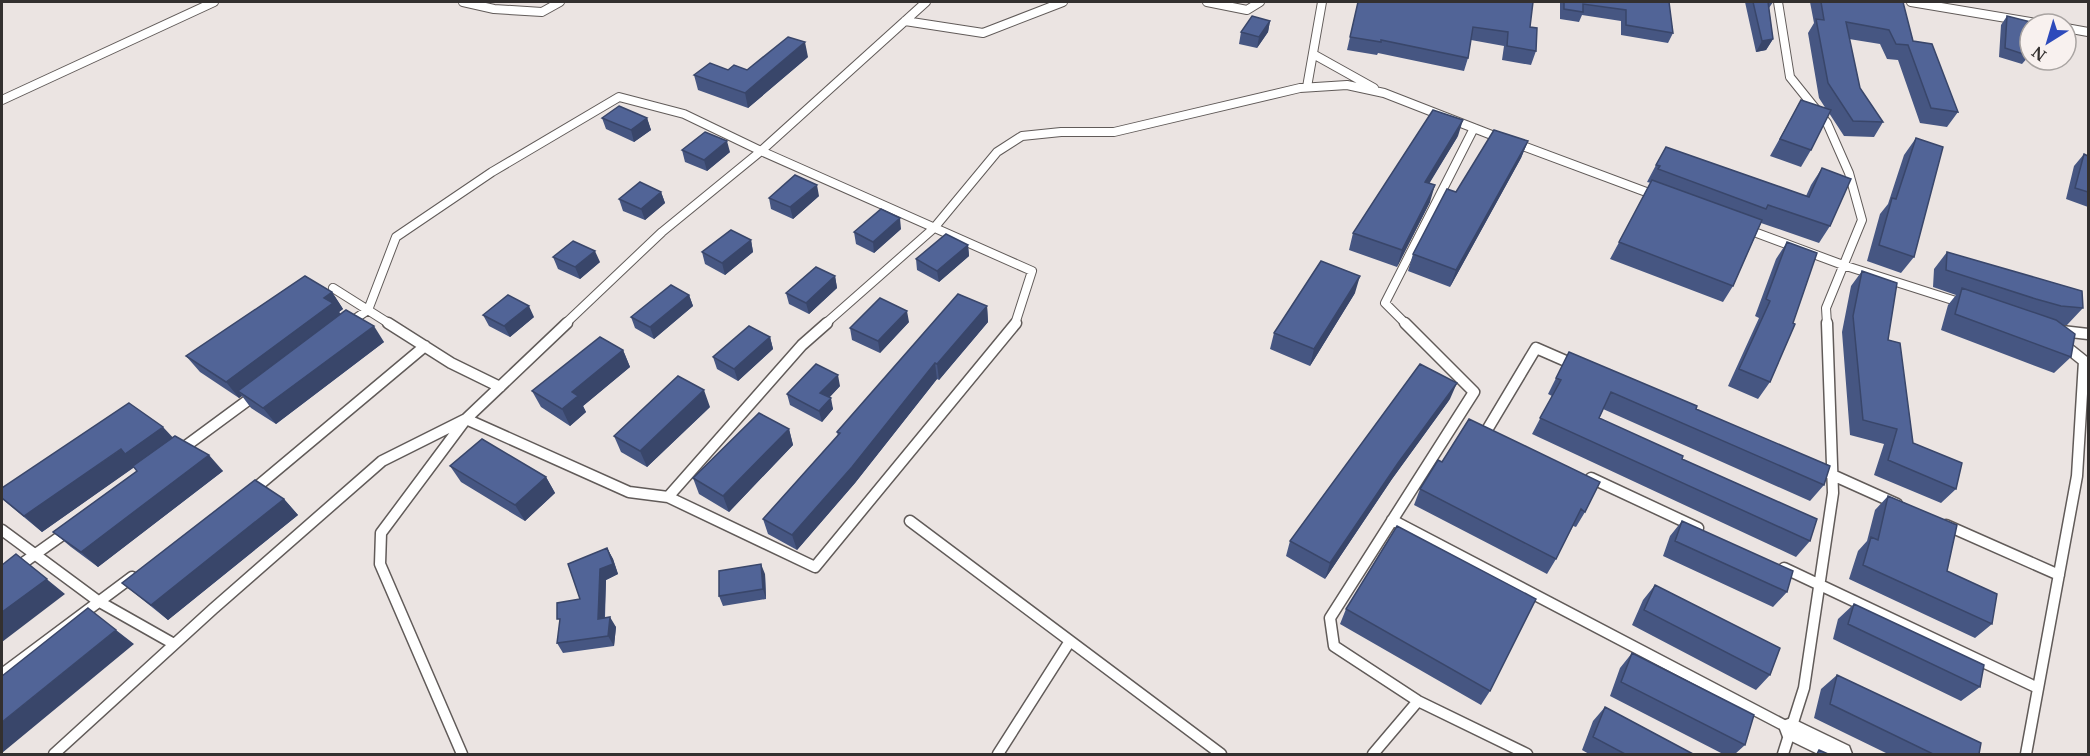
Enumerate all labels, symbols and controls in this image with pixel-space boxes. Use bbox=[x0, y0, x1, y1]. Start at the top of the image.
north arrow bbox=[2018, 12, 2078, 72]
text: N bbox=[2027, 41, 2051, 67]

